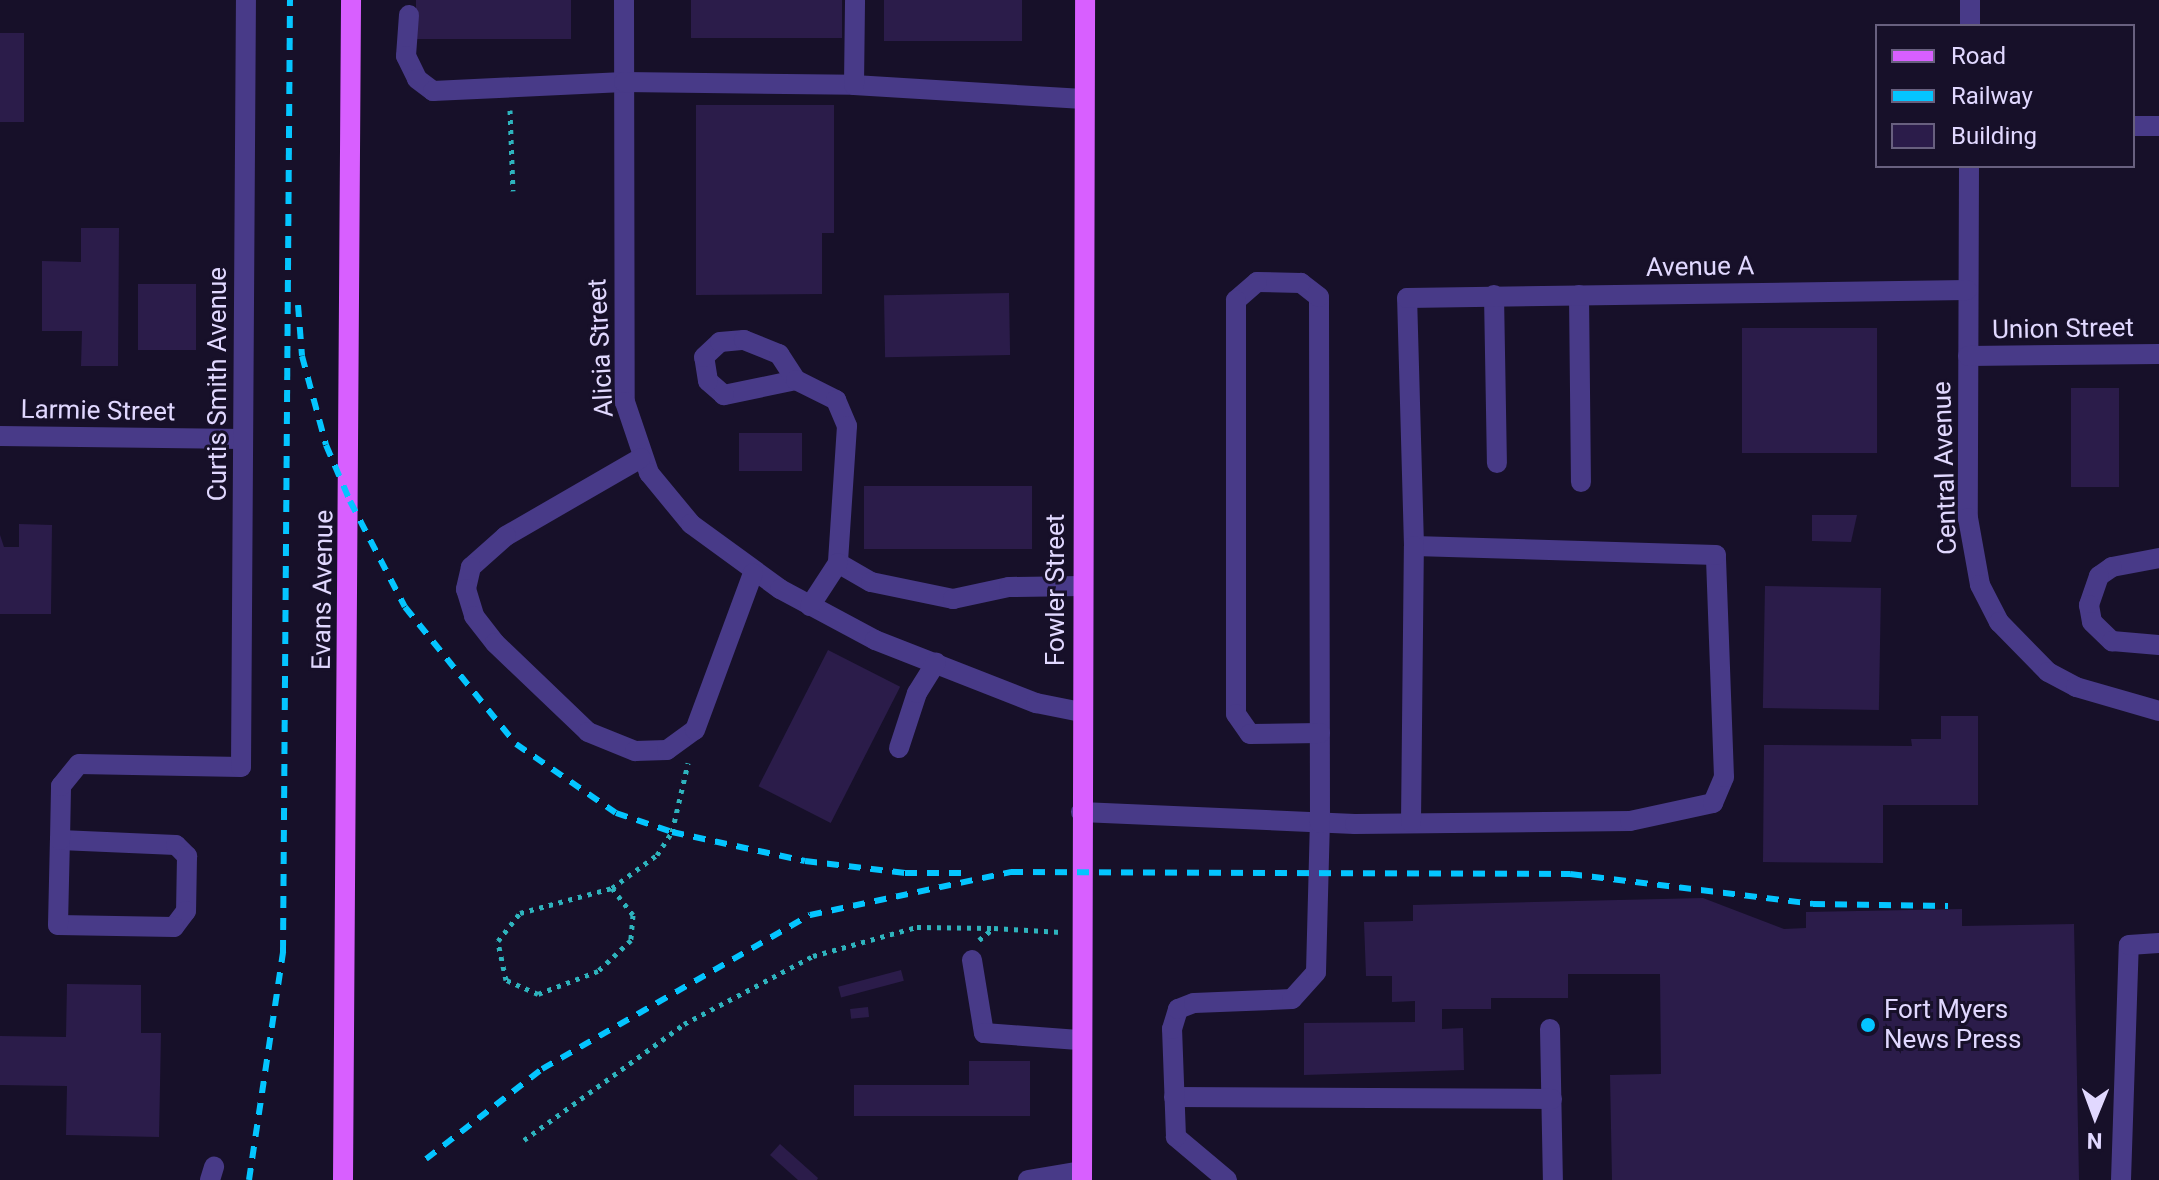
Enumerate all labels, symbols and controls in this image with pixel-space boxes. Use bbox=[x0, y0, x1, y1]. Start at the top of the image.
legend bbox=[1875, 24, 2135, 168]
text: Road bbox=[1951, 42, 2006, 70]
text: Railway bbox=[1951, 82, 2033, 110]
text: Building bbox=[1951, 122, 2037, 150]
street label: Avenue A bbox=[1646, 250, 1754, 284]
street label: Curtis Smith Avenue bbox=[202, 267, 234, 501]
street label: Alicia Street bbox=[582, 278, 620, 418]
street label: Union Street bbox=[1992, 312, 2134, 346]
street label: Central Avenue bbox=[1926, 381, 1964, 555]
street label: Larmie Street bbox=[20, 394, 176, 428]
street label: Evans Avenue bbox=[306, 510, 340, 670]
street label: Fowler Street bbox=[1040, 514, 1072, 666]
place label: Fort Myers News Press bbox=[1884, 994, 2021, 1056]
marker: Fort Myers News Press bbox=[1859, 1016, 1877, 1034]
north arrow bbox=[2055, 1076, 2135, 1156]
text: N bbox=[2087, 1128, 2103, 1153]

